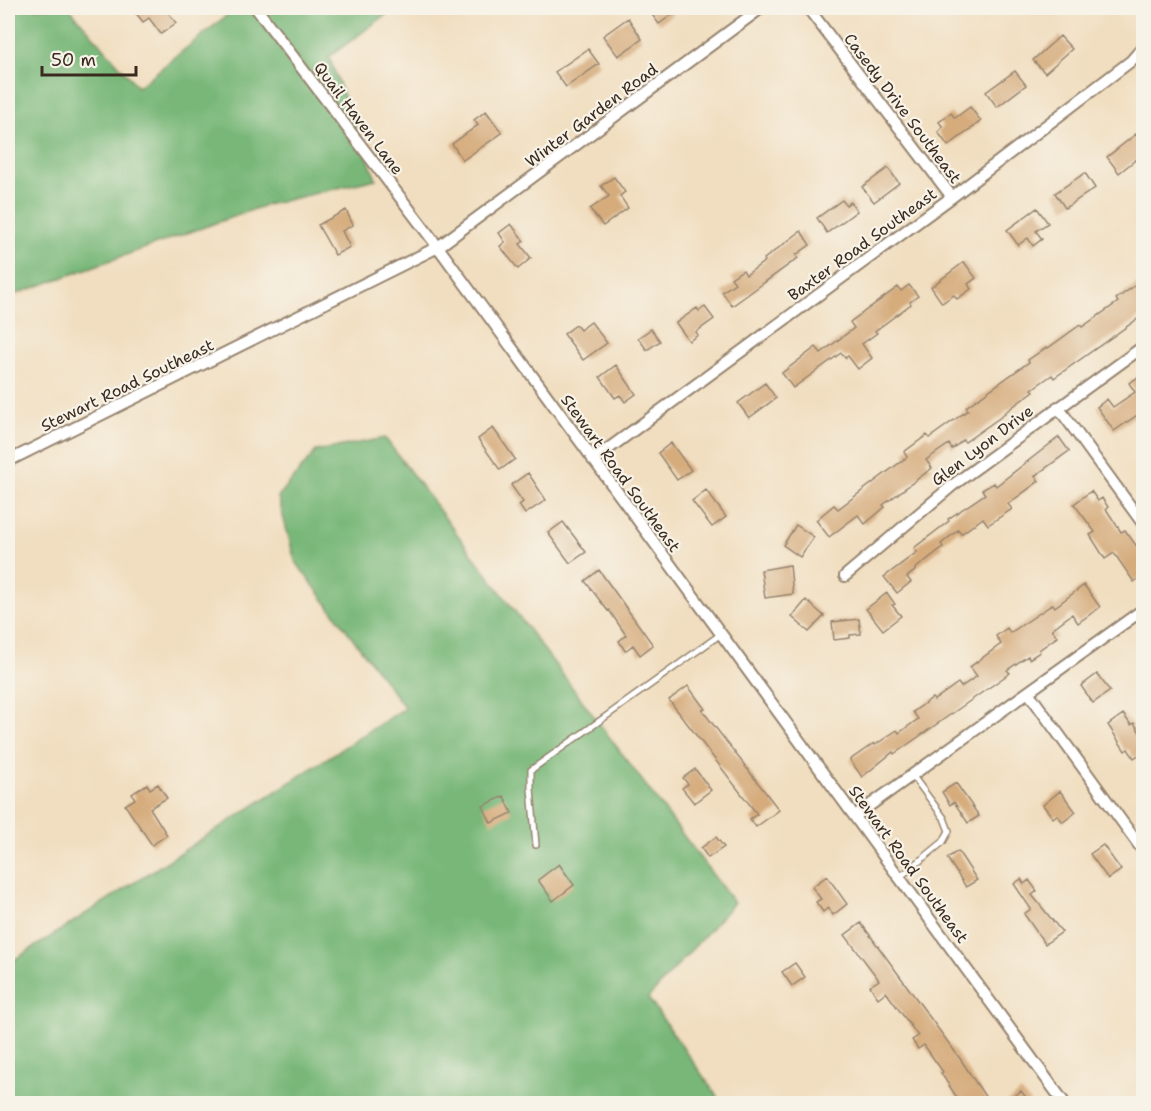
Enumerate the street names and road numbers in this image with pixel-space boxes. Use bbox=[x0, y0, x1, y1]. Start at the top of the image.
street label: Casedy Drive Southeast bbox=[839, 29, 966, 188]
street label: Quail Haven Lane bbox=[309, 58, 408, 179]
street label: Winter Garden Road bbox=[521, 59, 662, 172]
street label: Baxter Road Southeast bbox=[784, 183, 941, 306]
street label: Stewart Road Southeast bbox=[37, 334, 217, 437]
street label: Stewart Road Southeast bbox=[556, 390, 685, 556]
street label: Glen Lyon Drive bbox=[927, 400, 1037, 491]
street label: Stewart Road Southeast bbox=[844, 781, 973, 947]

